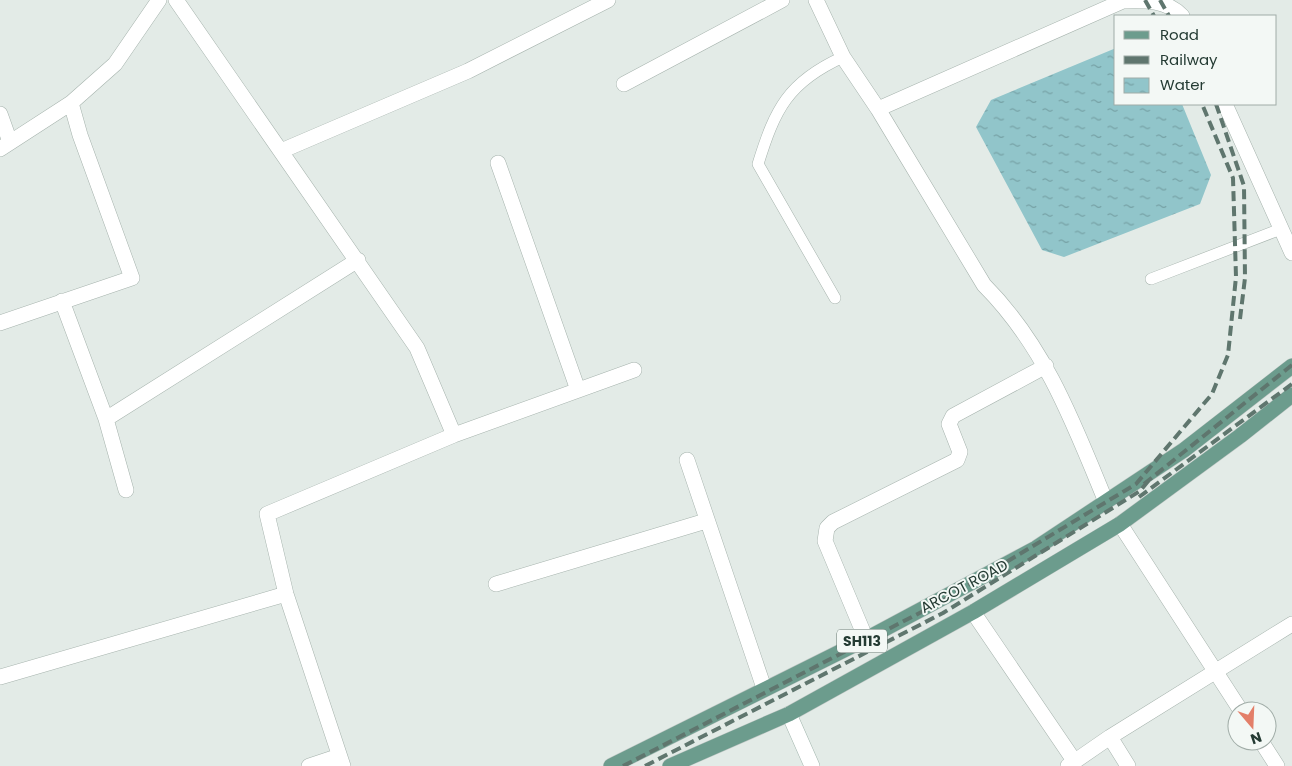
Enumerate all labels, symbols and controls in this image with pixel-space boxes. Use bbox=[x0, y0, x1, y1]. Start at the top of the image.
legend bbox=[1114, 15, 1277, 105]
text: Road bbox=[1160, 24, 1199, 45]
text: Railway bbox=[1160, 49, 1218, 70]
text: Water bbox=[1160, 74, 1206, 95]
street label: ARCOT ROAD bbox=[917, 554, 1011, 618]
road number: SH113 bbox=[837, 630, 887, 652]
north arrow bbox=[1227, 701, 1277, 751]
text: N bbox=[1248, 727, 1264, 749]

